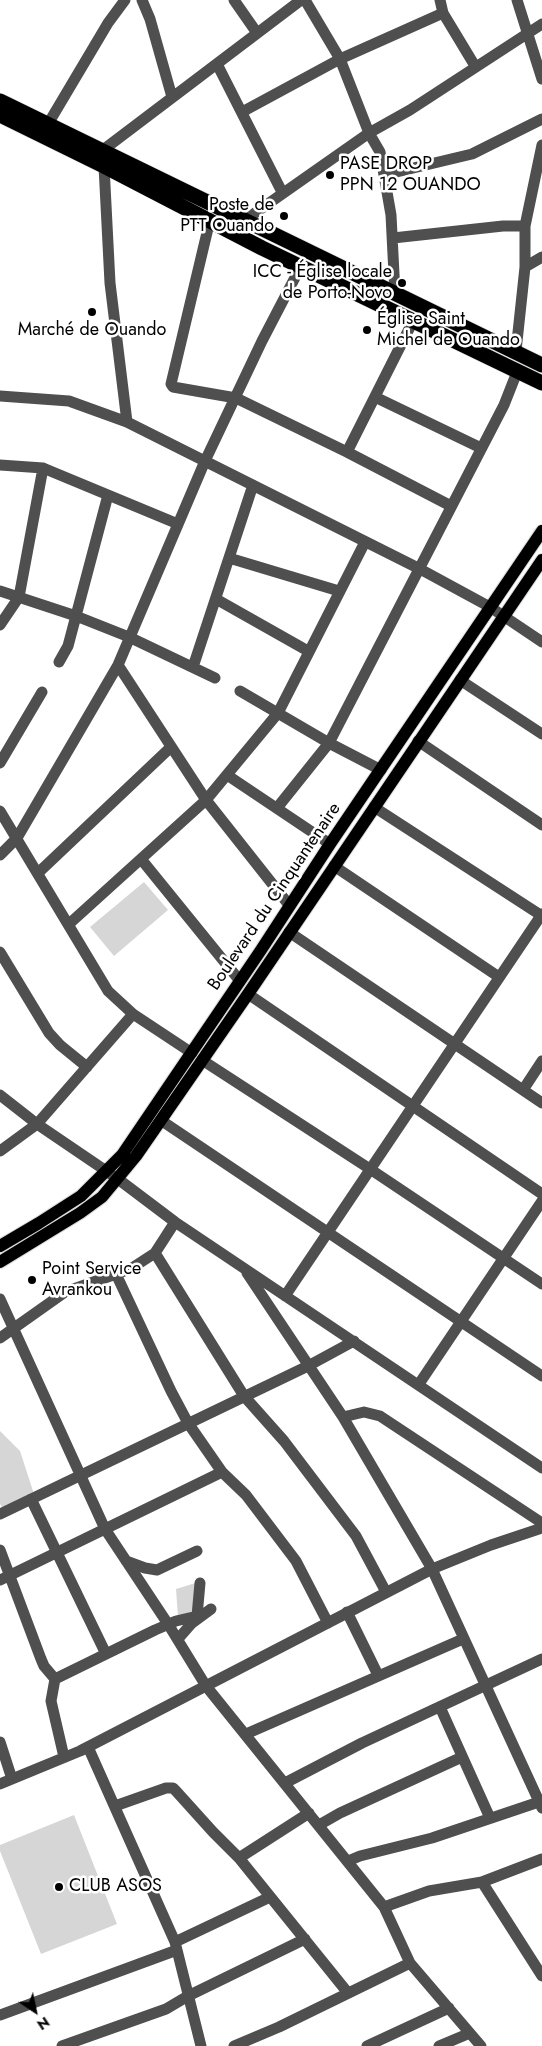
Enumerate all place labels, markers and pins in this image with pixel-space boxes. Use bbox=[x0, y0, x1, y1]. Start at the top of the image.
place label: PASE DROP PPN 12 OUANDO bbox=[340, 154, 481, 196]
marker: PASE DROP PPN 12 OUANDO bbox=[324, 169, 336, 181]
place label: Poste de PTT Ouando bbox=[180, 195, 274, 238]
marker: Poste de PTT Ouando bbox=[278, 210, 290, 222]
place label: ICC - Église locale de Porto-Novo bbox=[253, 262, 392, 304]
marker: ICC - Église locale de Porto-Novo bbox=[396, 277, 408, 289]
marker: Marché de Ouando bbox=[86, 306, 98, 318]
place label: Église Saint Michel de Ouando bbox=[377, 309, 520, 352]
place label: Marché de Ouando bbox=[18, 320, 166, 342]
marker: Église Saint Michel de Ouando bbox=[361, 324, 373, 336]
place label: Point Service Avrankou bbox=[42, 1259, 141, 1302]
marker: Point Service Avrankou bbox=[26, 1274, 38, 1286]
place label: CLUB ASOS bbox=[69, 1876, 162, 1898]
marker: CLUB ASOS bbox=[53, 1881, 65, 1893]

